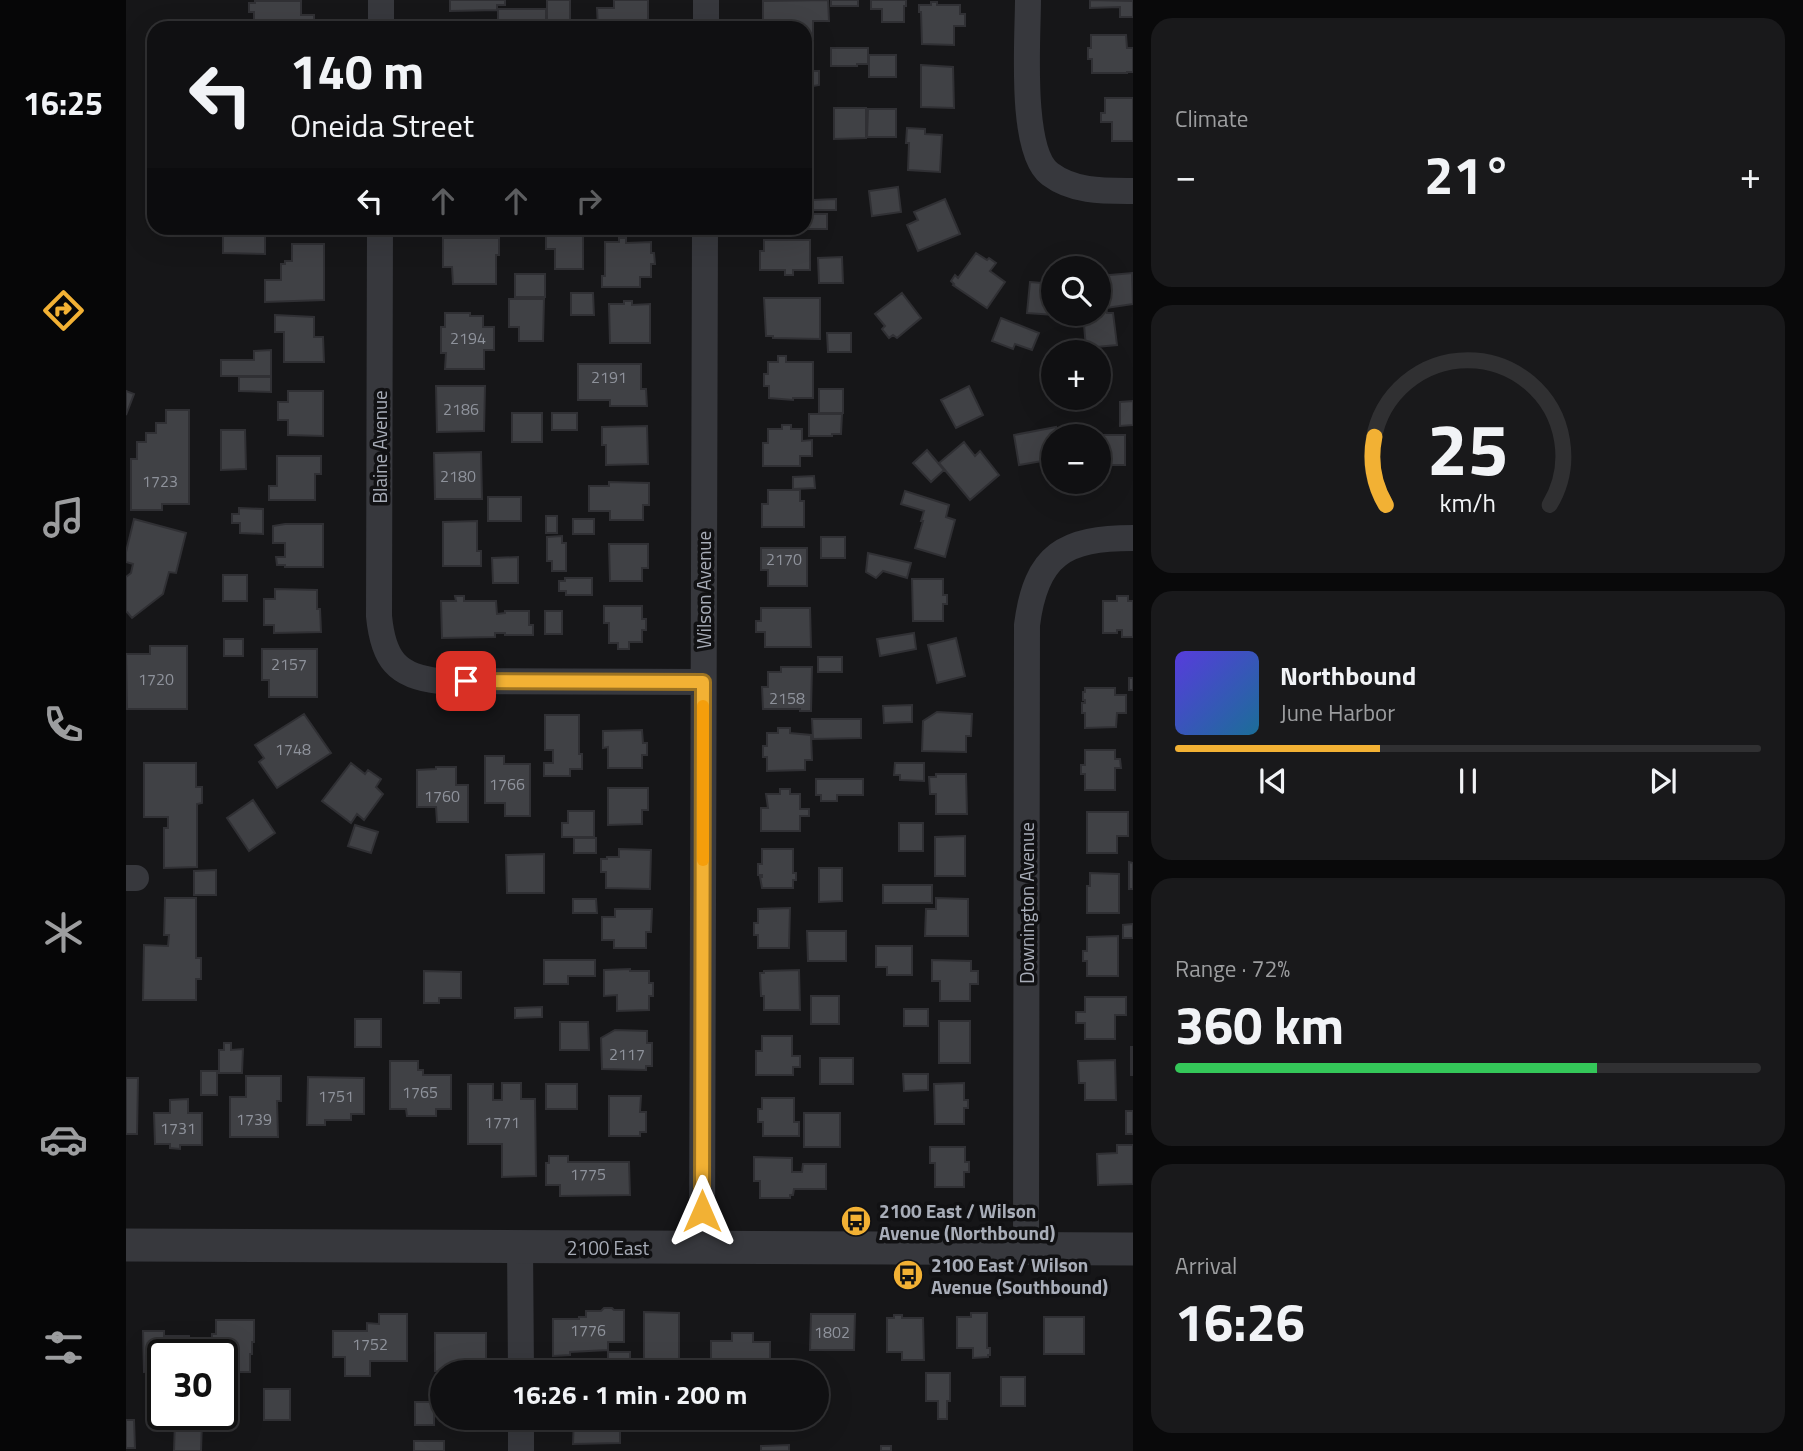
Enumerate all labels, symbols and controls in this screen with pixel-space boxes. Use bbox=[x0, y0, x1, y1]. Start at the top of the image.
text: 140 m bbox=[290, 33, 424, 108]
icon: left bbox=[175, 49, 266, 140]
text: 16:25 bbox=[23, 79, 103, 127]
text: Oneida Street bbox=[290, 101, 474, 149]
text: Climate bbox=[1175, 101, 1248, 136]
text: 21° bbox=[1424, 135, 1512, 214]
text: − bbox=[1175, 146, 1196, 204]
text: + bbox=[1740, 146, 1761, 204]
icon: left bbox=[351, 182, 389, 220]
icon: ahead bbox=[424, 182, 462, 220]
icon: ahead bbox=[497, 182, 535, 220]
icon: right bbox=[570, 182, 608, 220]
map controls bbox=[1041, 256, 1111, 494]
button: search bbox=[1041, 256, 1111, 326]
icon: directions bbox=[39, 286, 88, 335]
house number: 2194 bbox=[450, 326, 486, 350]
button: + bbox=[1041, 340, 1111, 410]
house number: 2191 bbox=[591, 365, 627, 389]
street label: Blaine Avenue bbox=[365, 390, 394, 504]
text: 25 bbox=[1427, 393, 1509, 503]
house number: 2186 bbox=[443, 397, 479, 421]
button: − bbox=[1041, 424, 1111, 494]
house number: 2180 bbox=[440, 464, 476, 488]
house number: 1723 bbox=[142, 469, 178, 493]
text: km/h bbox=[1440, 484, 1496, 522]
icon: music bbox=[39, 493, 88, 542]
street label: Wilson Avenue bbox=[689, 531, 718, 649]
house number: 2170 bbox=[766, 547, 802, 571]
pin bbox=[436, 651, 496, 711]
house number: 2157 bbox=[271, 652, 307, 676]
text: Northbound bbox=[1280, 656, 1416, 695]
icon: arrive bbox=[447, 662, 485, 700]
house number: 1720 bbox=[138, 667, 174, 691]
house number: 2158 bbox=[769, 686, 805, 710]
text: June Harbor bbox=[1280, 695, 1395, 730]
icon: phone bbox=[39, 700, 88, 749]
house number: 1748 bbox=[275, 737, 311, 761]
icon: previous bbox=[1254, 762, 1292, 800]
icon: pause bbox=[1449, 762, 1487, 800]
icon: next bbox=[1644, 762, 1682, 800]
house number: 1766 bbox=[489, 772, 525, 796]
house number: 1760 bbox=[424, 784, 460, 808]
street label: Downington Avenue bbox=[1012, 822, 1041, 984]
icon: climate bbox=[39, 908, 88, 957]
text: Range · 72% bbox=[1175, 951, 1290, 986]
text: 360 km bbox=[1175, 985, 1344, 1064]
house number: 2117 bbox=[609, 1042, 645, 1066]
house number: 1765 bbox=[402, 1080, 438, 1104]
house number: 1751 bbox=[318, 1084, 354, 1108]
house number: 1739 bbox=[236, 1107, 272, 1131]
house number: 1771 bbox=[484, 1110, 520, 1134]
icon: car bbox=[39, 1115, 88, 1164]
house number: 1731 bbox=[160, 1116, 196, 1140]
house number: 1775 bbox=[570, 1162, 606, 1186]
position arrow bbox=[665, 1174, 739, 1248]
place label: 2100 East / Wilson Avenue (Northbound) bbox=[879, 1196, 1055, 1247]
bus stop icon: 2100 East / Wilson Avenue (Northbound) bbox=[839, 1204, 873, 1238]
street label: 2100 East bbox=[567, 1233, 649, 1262]
text: Arrival bbox=[1175, 1248, 1237, 1283]
place label: 2100 East / Wilson Avenue (Southbound) bbox=[931, 1250, 1108, 1301]
bus stop icon: 2100 East / Wilson Avenue (Southbound) bbox=[891, 1258, 925, 1292]
text: 16:26 bbox=[1175, 1282, 1305, 1361]
house number: 1776 bbox=[570, 1318, 606, 1342]
house number: 1802 bbox=[814, 1320, 850, 1344]
icon: filters bbox=[39, 1323, 88, 1372]
house number: 1752 bbox=[352, 1332, 388, 1356]
speed limit sign: 30 bbox=[147, 1339, 238, 1430]
text: 16:26 · 1 min · 200 m bbox=[512, 1375, 747, 1414]

